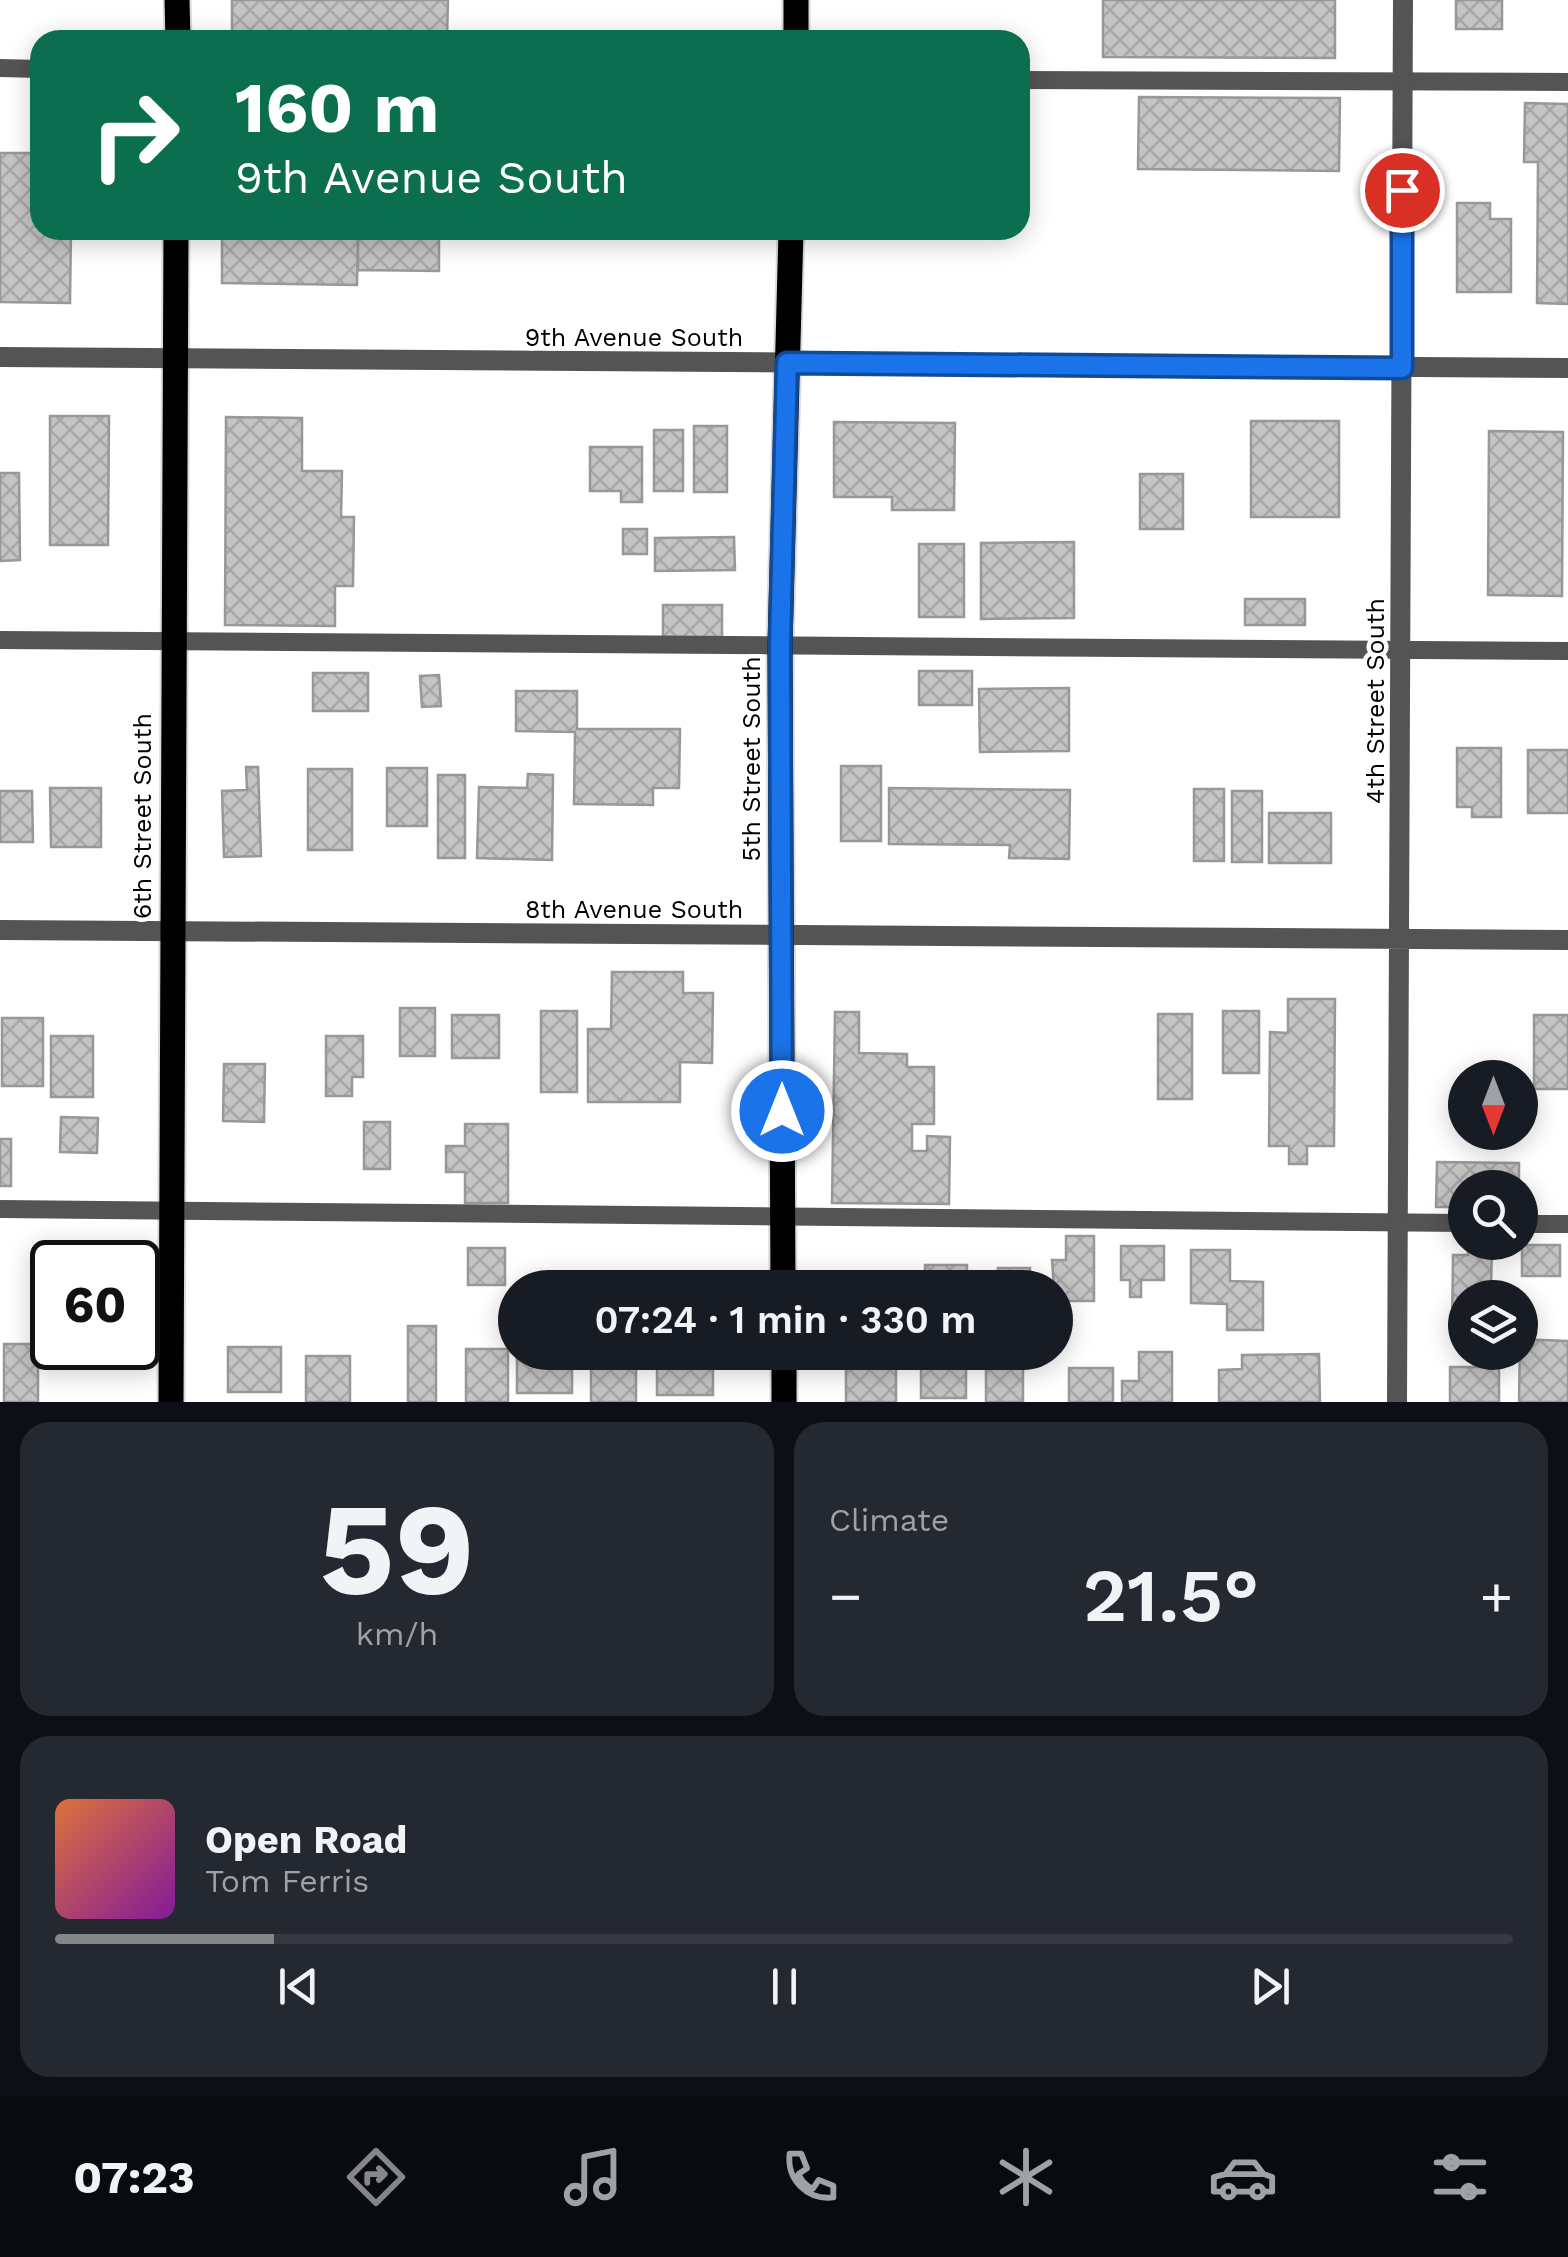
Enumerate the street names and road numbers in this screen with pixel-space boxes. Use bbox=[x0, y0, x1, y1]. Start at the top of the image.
street label: 9th Avenue South bbox=[525, 323, 743, 352]
street label: 4th Street South bbox=[1361, 598, 1390, 804]
street label: 5th Street South bbox=[737, 656, 766, 862]
street label: 6th Street South bbox=[128, 713, 157, 919]
street label: 8th Avenue South bbox=[525, 895, 743, 924]

